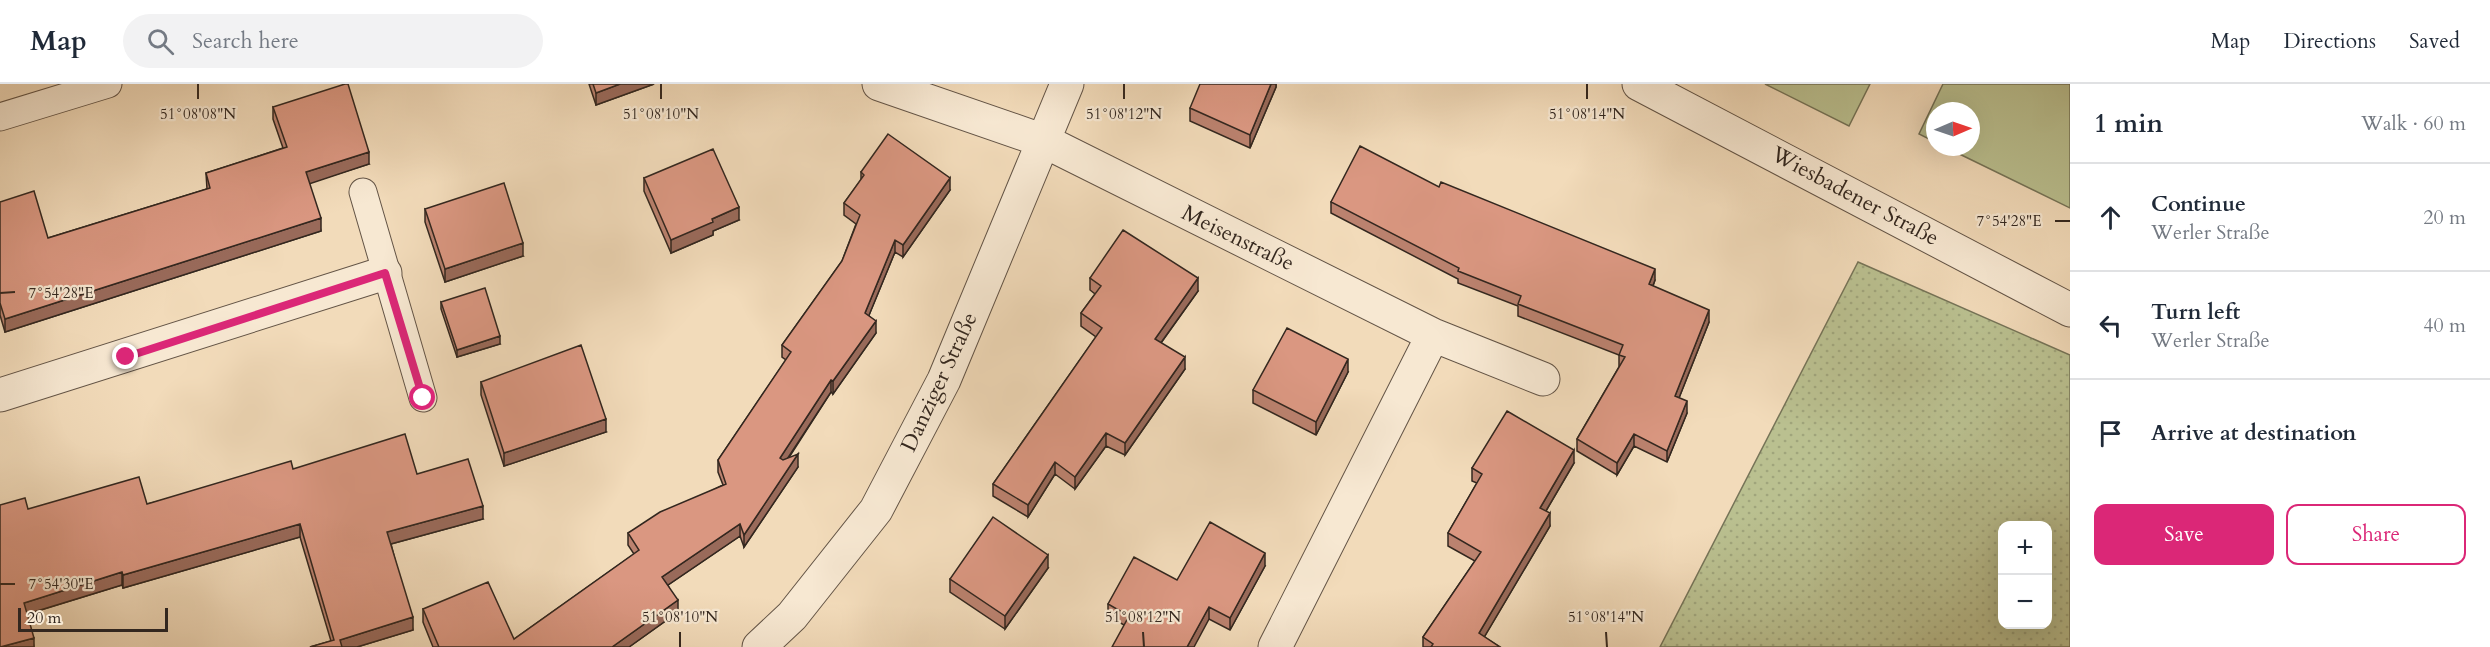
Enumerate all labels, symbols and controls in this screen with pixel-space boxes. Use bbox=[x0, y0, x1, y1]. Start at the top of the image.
search box bbox=[123, 14, 543, 68]
text: Map bbox=[30, 22, 87, 60]
icon: search bbox=[144, 25, 177, 58]
text: Search here bbox=[192, 26, 299, 56]
text: Map bbox=[2210, 27, 2250, 56]
text: Directions bbox=[2283, 27, 2376, 56]
text: Saved bbox=[2409, 27, 2460, 56]
north arrow bbox=[1926, 102, 1980, 156]
text: 51°08'08"N bbox=[160, 104, 236, 124]
text: 51°08'10"N bbox=[623, 104, 699, 124]
text: 51°08'12"N bbox=[1086, 104, 1162, 124]
text: 51°08'14"N bbox=[1549, 104, 1625, 124]
text: 1 min bbox=[2094, 106, 2163, 141]
text: Walk · 60 m bbox=[2361, 110, 2466, 137]
street label: Wiesbadener Straße bbox=[1765, 139, 1944, 253]
text: Continue bbox=[2151, 189, 2246, 219]
street label: Meisenstraße bbox=[1177, 198, 1299, 278]
icon: ahead bbox=[2094, 201, 2127, 234]
text: 20 m bbox=[2423, 204, 2466, 231]
text: 7°54'28"E bbox=[1977, 211, 2041, 231]
text: Werler Straße bbox=[2151, 219, 2270, 246]
text: 7°54'28"E bbox=[29, 283, 93, 303]
text: Turn left bbox=[2151, 297, 2240, 327]
street label: Danziger Straße bbox=[894, 307, 984, 457]
icon: left bbox=[2094, 309, 2127, 342]
text: 40 m bbox=[2423, 312, 2466, 339]
text: Werler Straße bbox=[2151, 327, 2270, 354]
route end bbox=[112, 343, 138, 369]
route start bbox=[409, 384, 435, 410]
icon: arrive bbox=[2094, 417, 2127, 450]
text: Arrive at destination bbox=[2151, 418, 2356, 448]
button: Save bbox=[2094, 504, 2274, 565]
button: Share bbox=[2286, 504, 2466, 565]
map controls bbox=[1998, 521, 2052, 629]
button: + bbox=[1998, 521, 2052, 575]
text: 7°54'30"E bbox=[29, 574, 93, 594]
button: − bbox=[1998, 575, 2052, 629]
scale bar bbox=[18, 605, 168, 632]
text: 20 m bbox=[27, 607, 61, 629]
text: 51°08'10"N bbox=[642, 607, 718, 627]
text: 51°08'12"N bbox=[1105, 607, 1181, 627]
text: 51°08'14"N bbox=[1568, 607, 1644, 627]

